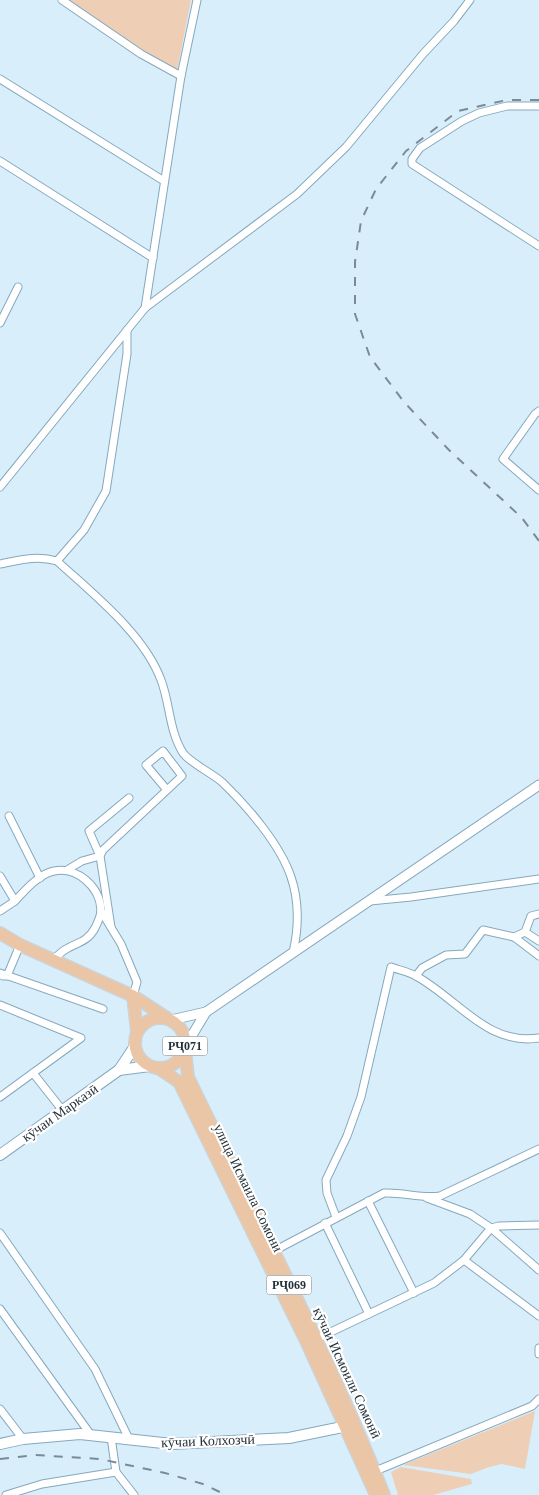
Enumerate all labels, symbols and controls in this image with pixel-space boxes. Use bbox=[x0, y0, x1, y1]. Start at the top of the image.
road number: РҶ071 bbox=[162, 1036, 208, 1056]
street label: кӯчаи Марказӣ bbox=[19, 1081, 101, 1145]
street label: улица Исмаила Сомони bbox=[210, 1122, 286, 1255]
road number: РҶ069 bbox=[266, 1276, 312, 1294]
street label: кӯчаи Исмоили Сомонӣ bbox=[310, 1305, 384, 1441]
street label: кӯчаи Колхозчӣ bbox=[161, 1432, 256, 1450]

